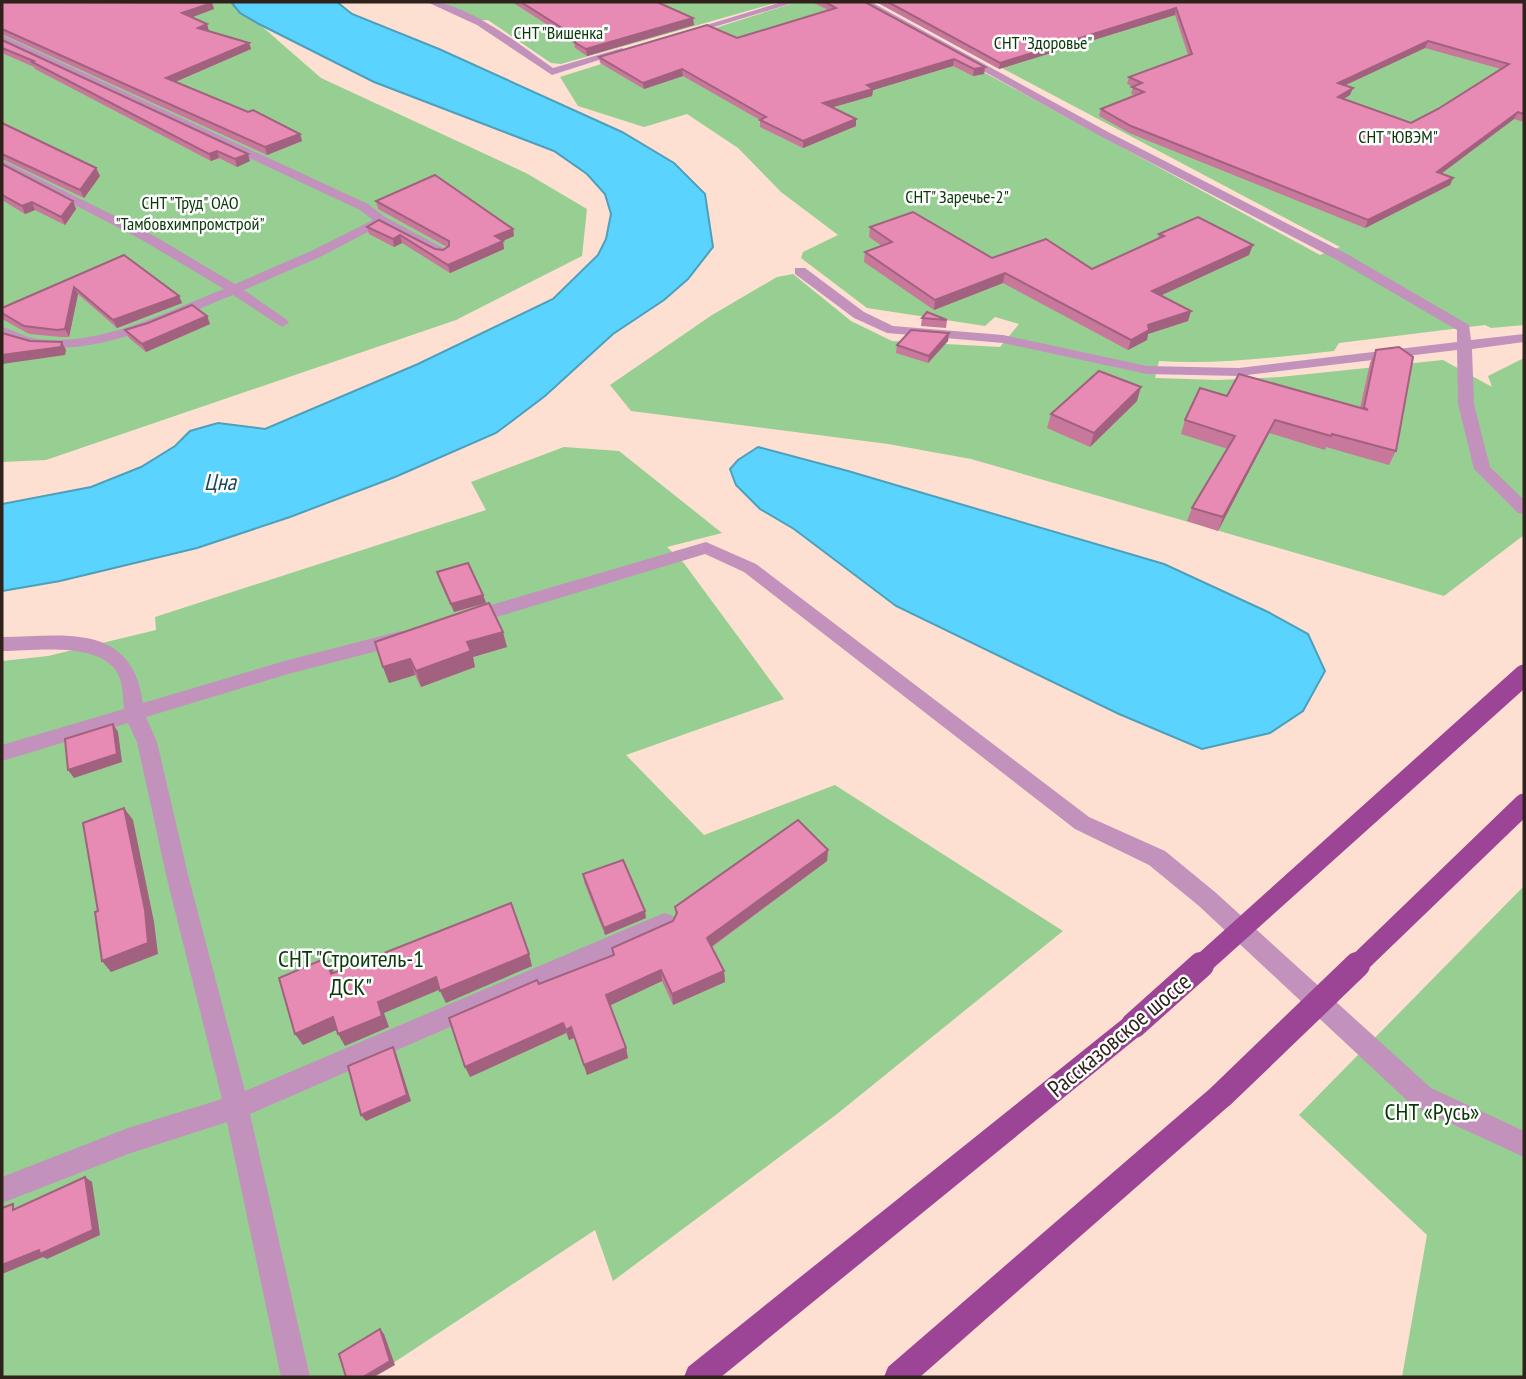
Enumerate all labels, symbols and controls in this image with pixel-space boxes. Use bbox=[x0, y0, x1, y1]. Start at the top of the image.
park label: СНТ "Вишенка" bbox=[514, 21, 608, 44]
park label: СНТ "Здоровье" bbox=[994, 31, 1092, 54]
park label: СНТ "ЮВЭМ" bbox=[1358, 125, 1438, 148]
park label: СНТ" Заречье-2" bbox=[905, 185, 1009, 208]
park label: СНТ "Труд" ОАО "Тамбовхимпромстрой" bbox=[115, 191, 265, 235]
water label: Цна bbox=[204, 467, 238, 496]
park label: СНТ "Строитель-1 ДСК" bbox=[278, 943, 424, 1002]
street label: Рассказовское шоссе bbox=[1041, 966, 1197, 1104]
park label: СНТ «Русь» bbox=[1385, 1096, 1479, 1127]

